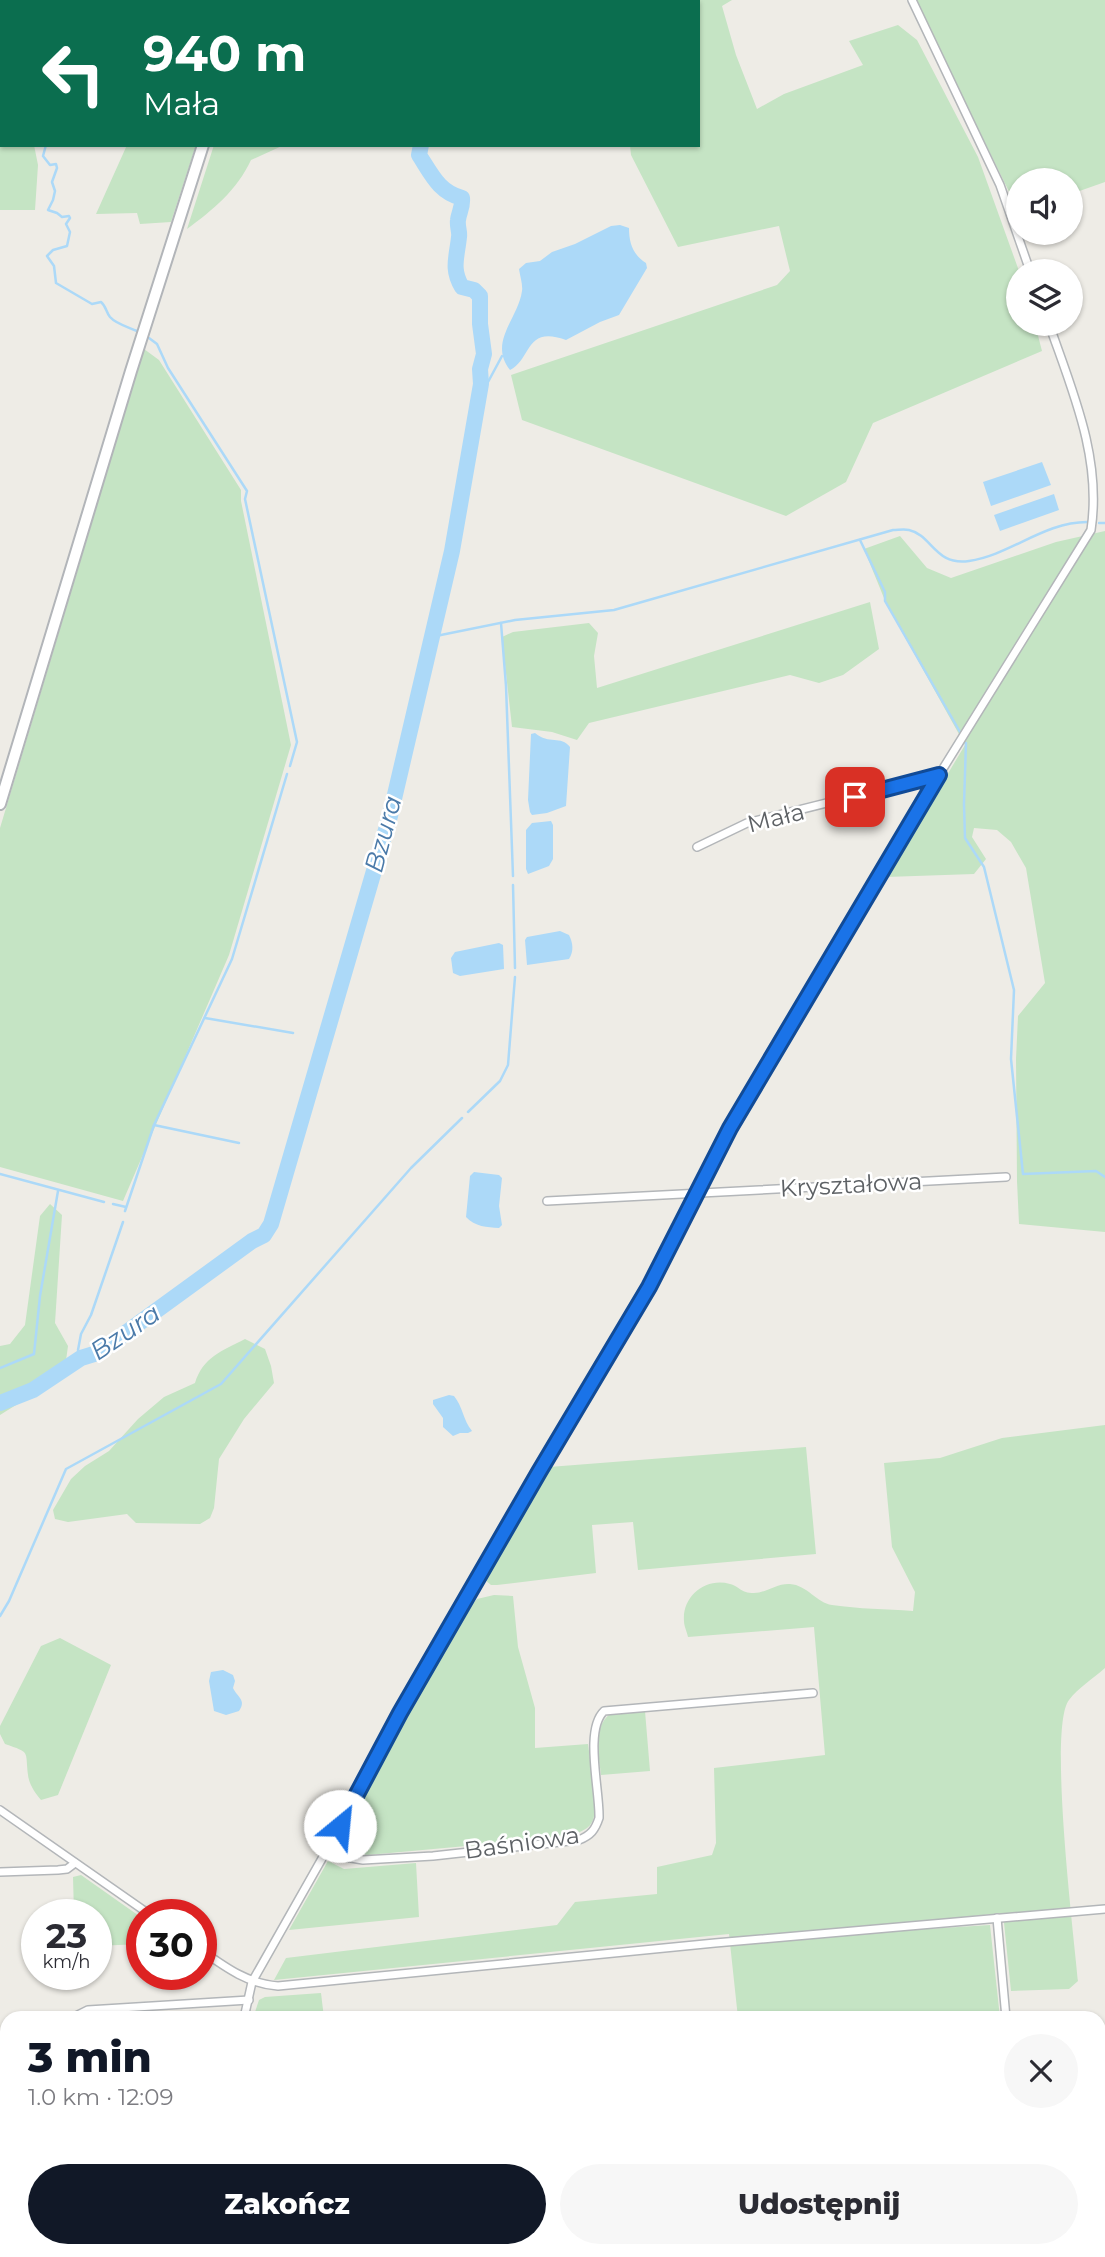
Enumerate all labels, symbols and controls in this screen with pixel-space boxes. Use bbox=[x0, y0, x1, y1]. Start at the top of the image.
text: 940 m bbox=[143, 24, 307, 83]
icon: left bbox=[28, 28, 119, 119]
text: Mała bbox=[143, 84, 220, 123]
map controls bbox=[1006, 168, 1083, 336]
button: sound bbox=[1006, 168, 1083, 245]
button: layers bbox=[1006, 259, 1083, 336]
pin bbox=[825, 767, 885, 827]
icon: arrive bbox=[836, 778, 874, 816]
water label: Bzura bbox=[357, 792, 409, 876]
street label: Mała bbox=[744, 796, 807, 839]
street label: Kryształowa bbox=[779, 1166, 923, 1203]
water label: Bzura bbox=[84, 1297, 166, 1367]
position arrow bbox=[303, 1789, 377, 1863]
street label: Baśniowa bbox=[462, 1820, 581, 1865]
speed limit sign: 30 bbox=[126, 1899, 217, 1990]
text: 23 bbox=[46, 1914, 87, 1957]
text: km/h bbox=[42, 1951, 91, 1973]
text: 3 min bbox=[28, 2031, 152, 2083]
button: close bbox=[1004, 2034, 1078, 2108]
text: 1.0 km · 12:09 bbox=[28, 2083, 173, 2111]
button: Zakończ bbox=[28, 2164, 546, 2244]
button: Udostępnij bbox=[560, 2164, 1078, 2244]

